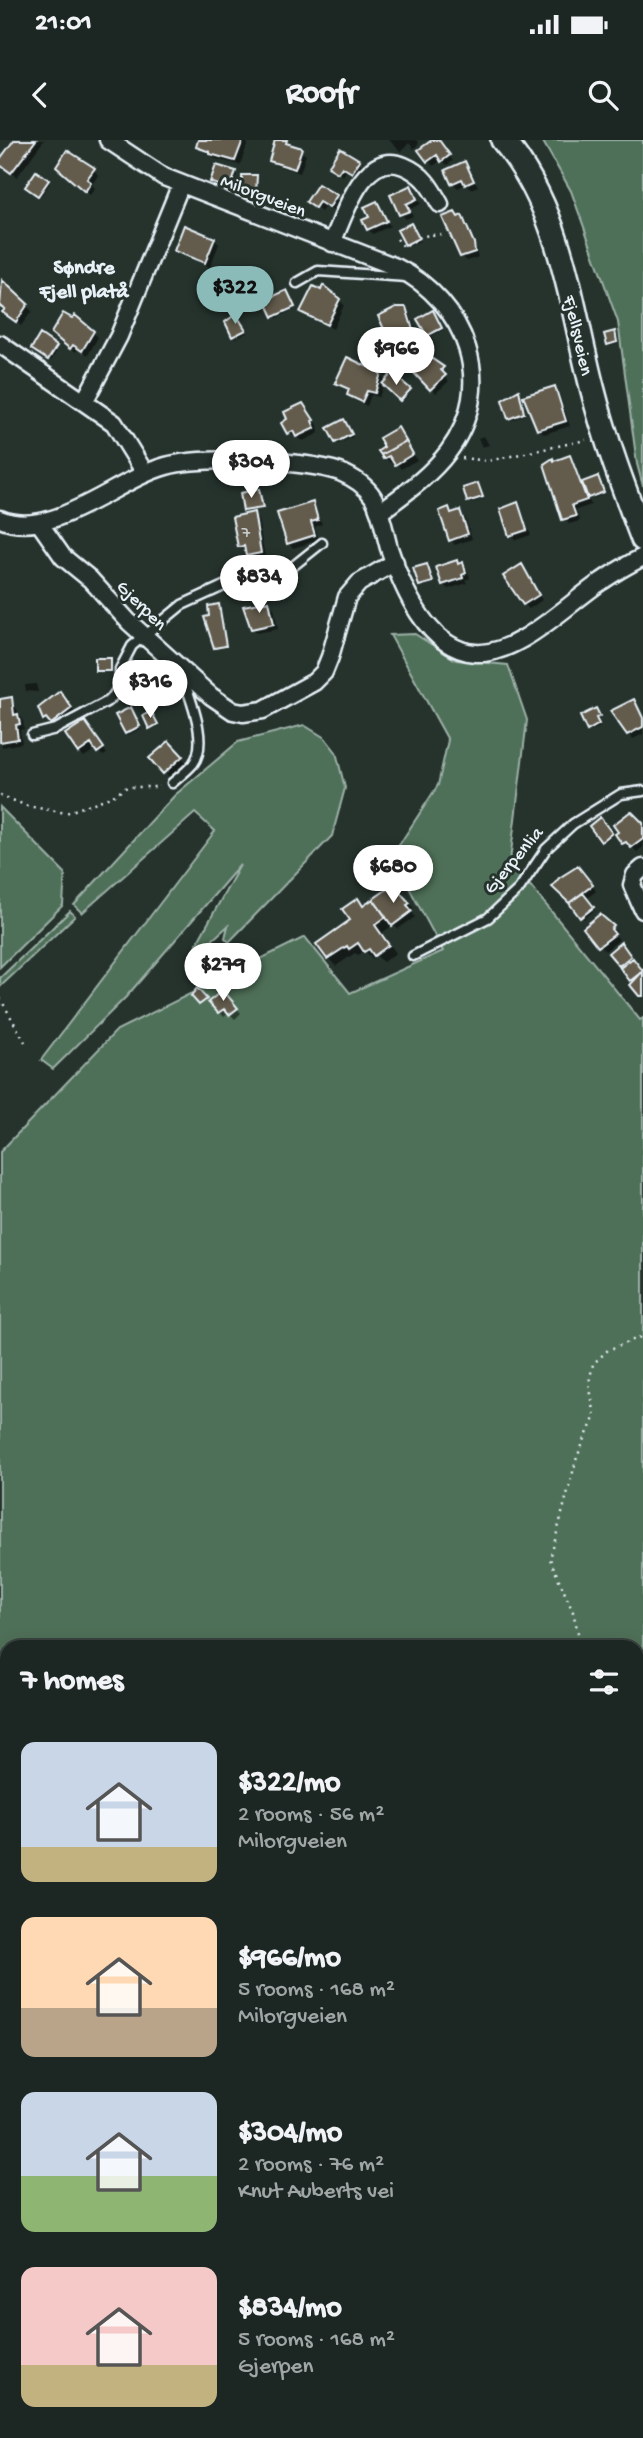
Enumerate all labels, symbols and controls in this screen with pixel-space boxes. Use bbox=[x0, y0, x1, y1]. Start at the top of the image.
text: 21:01 bbox=[35, 9, 92, 40]
icon: back bbox=[21, 76, 59, 114]
text: Roofr bbox=[286, 76, 357, 114]
icon: search bbox=[584, 76, 622, 114]
street label: Milorgveien bbox=[217, 170, 309, 224]
district label: Søndre Fjell platå bbox=[39, 257, 130, 306]
pin: $322 bbox=[194, 267, 276, 326]
text: $322 bbox=[213, 275, 257, 302]
street label: Fjellsveien bbox=[556, 292, 597, 378]
pin: $966 bbox=[355, 328, 437, 387]
text: $966 bbox=[373, 336, 419, 363]
pin: $304 bbox=[210, 440, 292, 500]
text: $304 bbox=[228, 449, 274, 476]
house number: 7 bbox=[241, 525, 251, 544]
pin: $834 bbox=[218, 556, 300, 615]
text: $834 bbox=[236, 564, 282, 591]
street label: Gjerpen bbox=[110, 576, 171, 637]
pin: $316 bbox=[109, 660, 191, 720]
text: $316 bbox=[128, 669, 172, 696]
street label: Gjerpenlia bbox=[480, 822, 550, 900]
pin: $680 bbox=[352, 846, 434, 905]
text: $680 bbox=[369, 854, 417, 881]
pin: $279 bbox=[182, 944, 264, 1003]
text: $279 bbox=[200, 952, 246, 979]
icon: filters bbox=[585, 1663, 623, 1701]
text: 7 homes bbox=[21, 1665, 123, 1700]
text: $322/mo bbox=[238, 1767, 341, 1802]
icon: home bbox=[77, 1770, 161, 1854]
text: 2 rooms · 56 m² bbox=[238, 1802, 384, 1829]
text: Milorgveien bbox=[238, 1829, 347, 1856]
text: $966/mo bbox=[238, 1942, 341, 1977]
icon: home bbox=[77, 1945, 161, 2029]
text: 5 rooms · 168 m² bbox=[238, 1977, 395, 2004]
text: Milorgveien bbox=[238, 2004, 347, 2031]
text: $304/mo bbox=[238, 2117, 342, 2152]
icon: home bbox=[77, 2120, 161, 2204]
text: 2 rooms · 76 m² bbox=[238, 2152, 384, 2179]
text: Knut Auberts vei bbox=[238, 2179, 394, 2206]
text: $834/mo bbox=[238, 2292, 342, 2327]
icon: home bbox=[77, 2295, 161, 2379]
text: 5 rooms · 168 m² bbox=[238, 2327, 395, 2354]
text: Gjerpen bbox=[238, 2354, 313, 2381]

